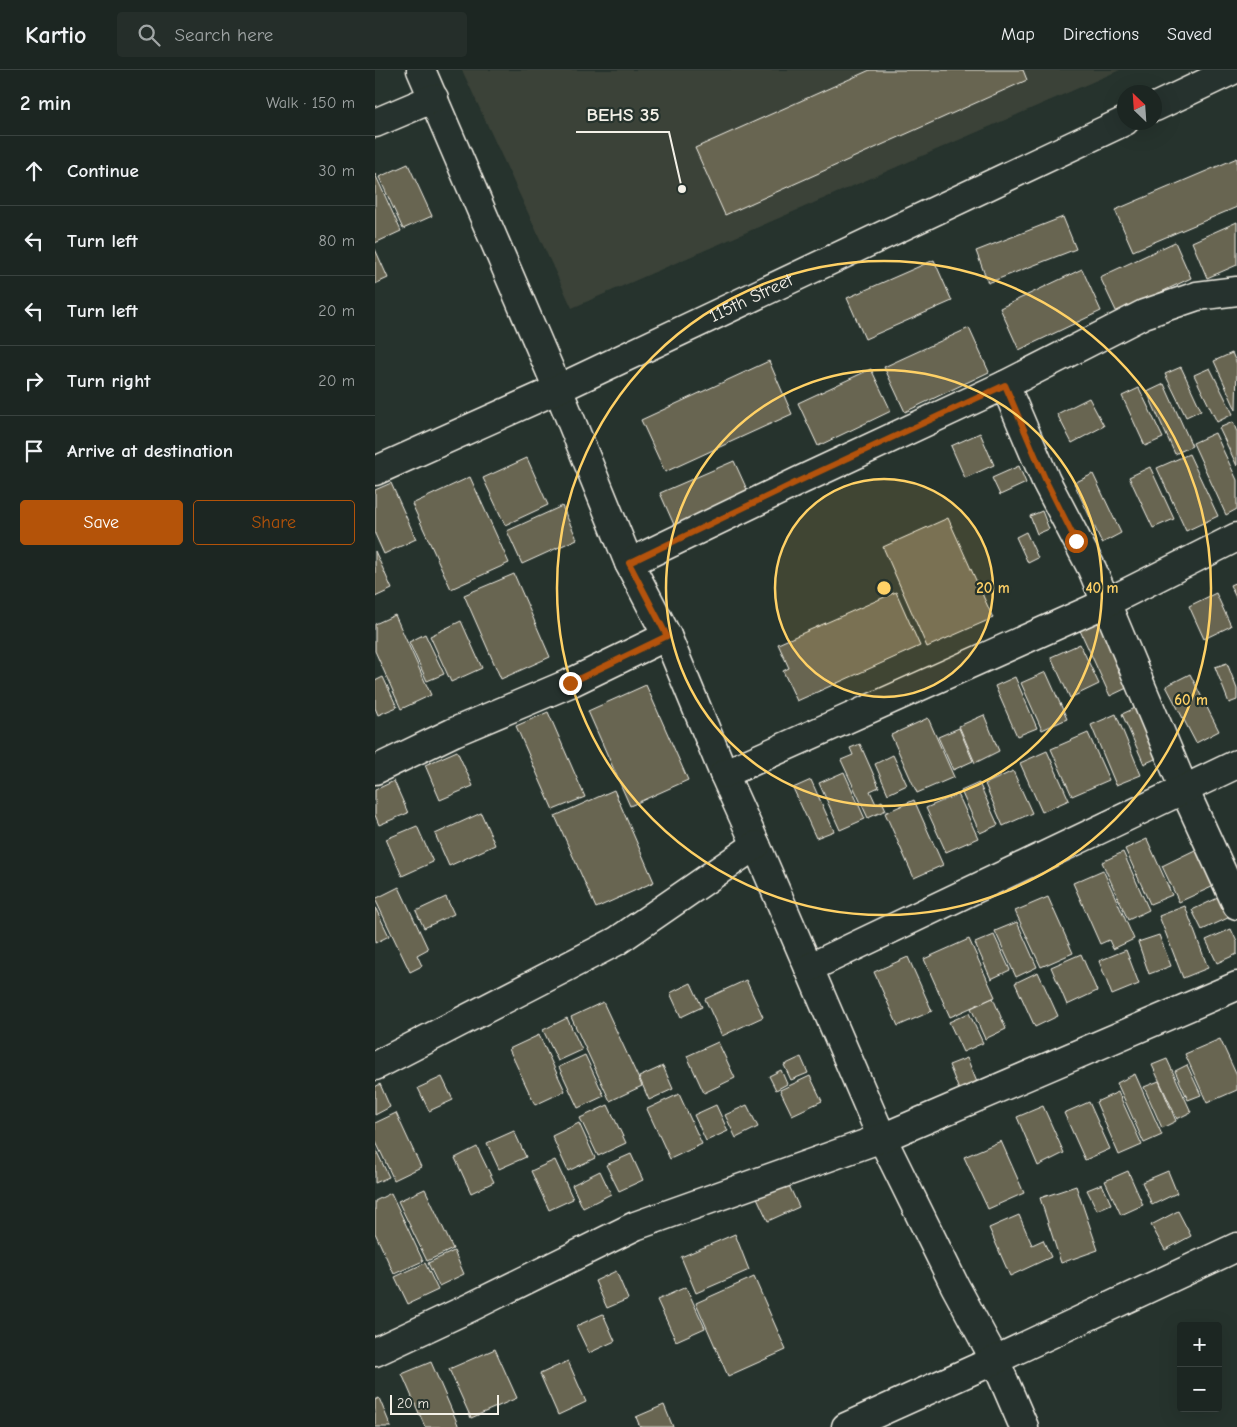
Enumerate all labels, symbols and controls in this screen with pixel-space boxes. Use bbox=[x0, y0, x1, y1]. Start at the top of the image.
search box bbox=[117, 12, 467, 57]
text: Kartio bbox=[25, 21, 87, 49]
icon: search bbox=[135, 21, 163, 49]
text: Search here bbox=[175, 24, 273, 46]
text: Map bbox=[1001, 24, 1035, 45]
text: Directions bbox=[1063, 24, 1139, 45]
text: Saved bbox=[1167, 24, 1212, 45]
north arrow bbox=[1117, 85, 1162, 130]
text: 2 min bbox=[20, 91, 71, 115]
text: Walk · 150 m bbox=[266, 94, 355, 112]
callout: BEHS 35 bbox=[576, 98, 669, 132]
text: BEHS 35 bbox=[586, 104, 660, 126]
icon: ahead bbox=[20, 157, 48, 185]
text: Continue bbox=[67, 160, 139, 182]
text: 30 m bbox=[319, 162, 355, 180]
icon: left bbox=[20, 227, 48, 255]
text: Turn left bbox=[67, 230, 138, 252]
text: 80 m bbox=[318, 232, 355, 250]
street label: 115th Street bbox=[706, 269, 797, 327]
icon: left bbox=[20, 297, 48, 325]
text: Turn left bbox=[67, 300, 138, 322]
text: 20 m bbox=[318, 302, 355, 320]
icon: right bbox=[20, 367, 48, 395]
text: Turn right bbox=[67, 370, 151, 392]
text: 20 m bbox=[318, 372, 355, 390]
icon: arrive bbox=[20, 437, 48, 465]
text: Arrive at destination bbox=[67, 440, 233, 462]
button: Save bbox=[20, 500, 183, 545]
button: Share bbox=[193, 500, 355, 545]
route start bbox=[1065, 530, 1088, 553]
centre of rings bbox=[875, 579, 893, 597]
text: 20 m bbox=[976, 579, 1010, 597]
text: 40 m bbox=[1086, 579, 1119, 597]
route end bbox=[559, 672, 582, 695]
text: 60 m bbox=[1174, 691, 1208, 709]
map controls bbox=[1177, 1322, 1222, 1412]
button: + bbox=[1177, 1322, 1222, 1367]
button: − bbox=[1177, 1367, 1222, 1412]
scale bar bbox=[390, 1392, 499, 1415]
text: 20 m bbox=[397, 1395, 429, 1412]

